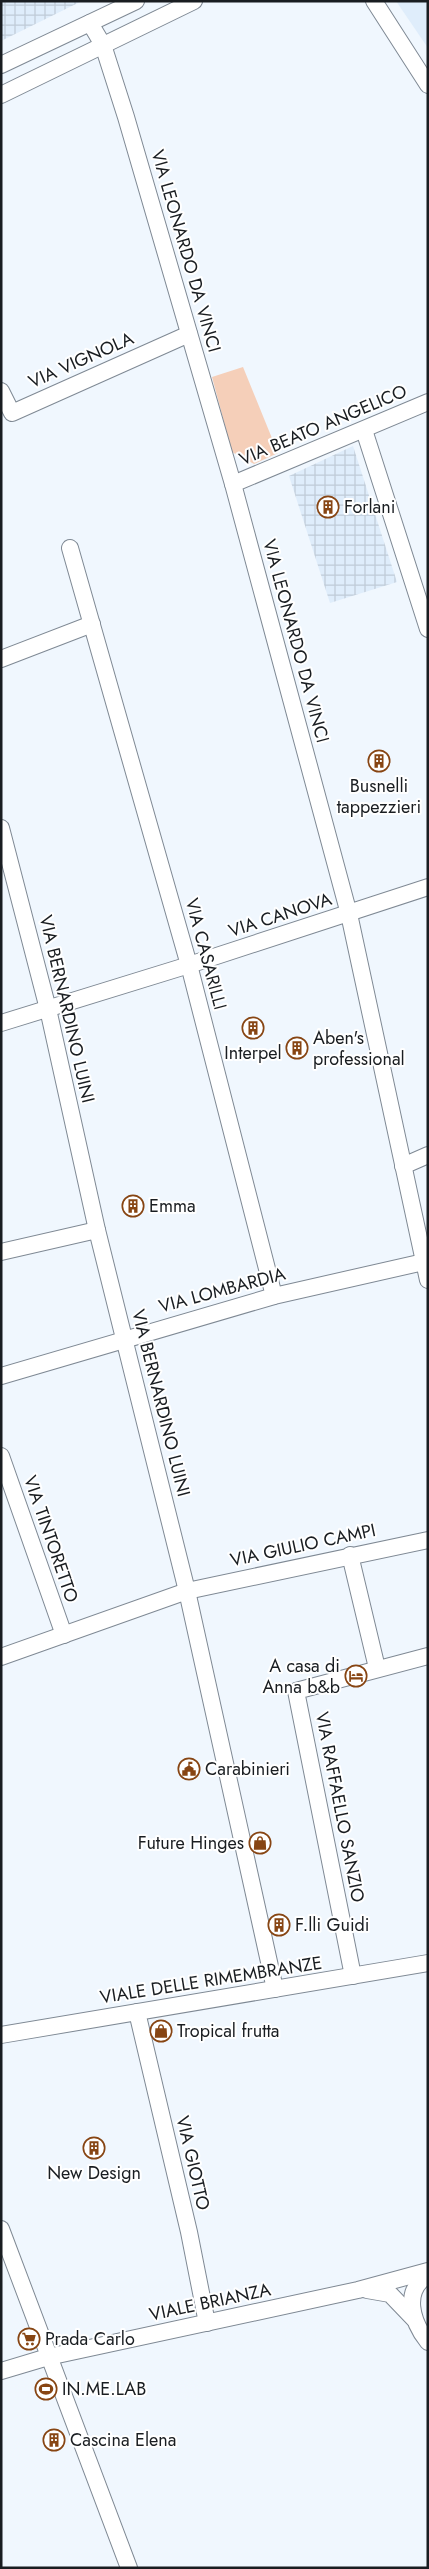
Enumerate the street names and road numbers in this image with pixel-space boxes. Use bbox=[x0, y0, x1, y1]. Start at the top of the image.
street label: VIA LEONARDO DA VINCI bbox=[145, 147, 227, 355]
street label: VIA VIGNOLA bbox=[24, 325, 138, 395]
street label: VIA BEATO ANGELICO bbox=[235, 378, 411, 472]
street label: VIA LEONARDO DA VINCI bbox=[256, 536, 336, 746]
street label: VIA CANOVA bbox=[225, 886, 335, 944]
street label: VIA CASARILLI bbox=[179, 895, 233, 1013]
street label: VIA BERNARDINO LUINI bbox=[33, 913, 101, 1105]
street label: VIA LOMBARDIA bbox=[156, 1261, 288, 1319]
street label: VIA BERNARDINO LUINI bbox=[125, 1307, 197, 1499]
street label: VIA TINTORETTO bbox=[17, 1472, 85, 1606]
street label: VIA GIULIO CAMPI bbox=[228, 1517, 378, 1573]
street label: VIA RAFFAELLO SANZIO bbox=[309, 1710, 371, 1904]
street label: VIALE DELLE RIMEMBRANZE bbox=[98, 1950, 324, 2010]
street label: VIA GIOTTO bbox=[170, 2113, 216, 2213]
street label: VIALE BRIANZA bbox=[147, 2276, 273, 2328]

